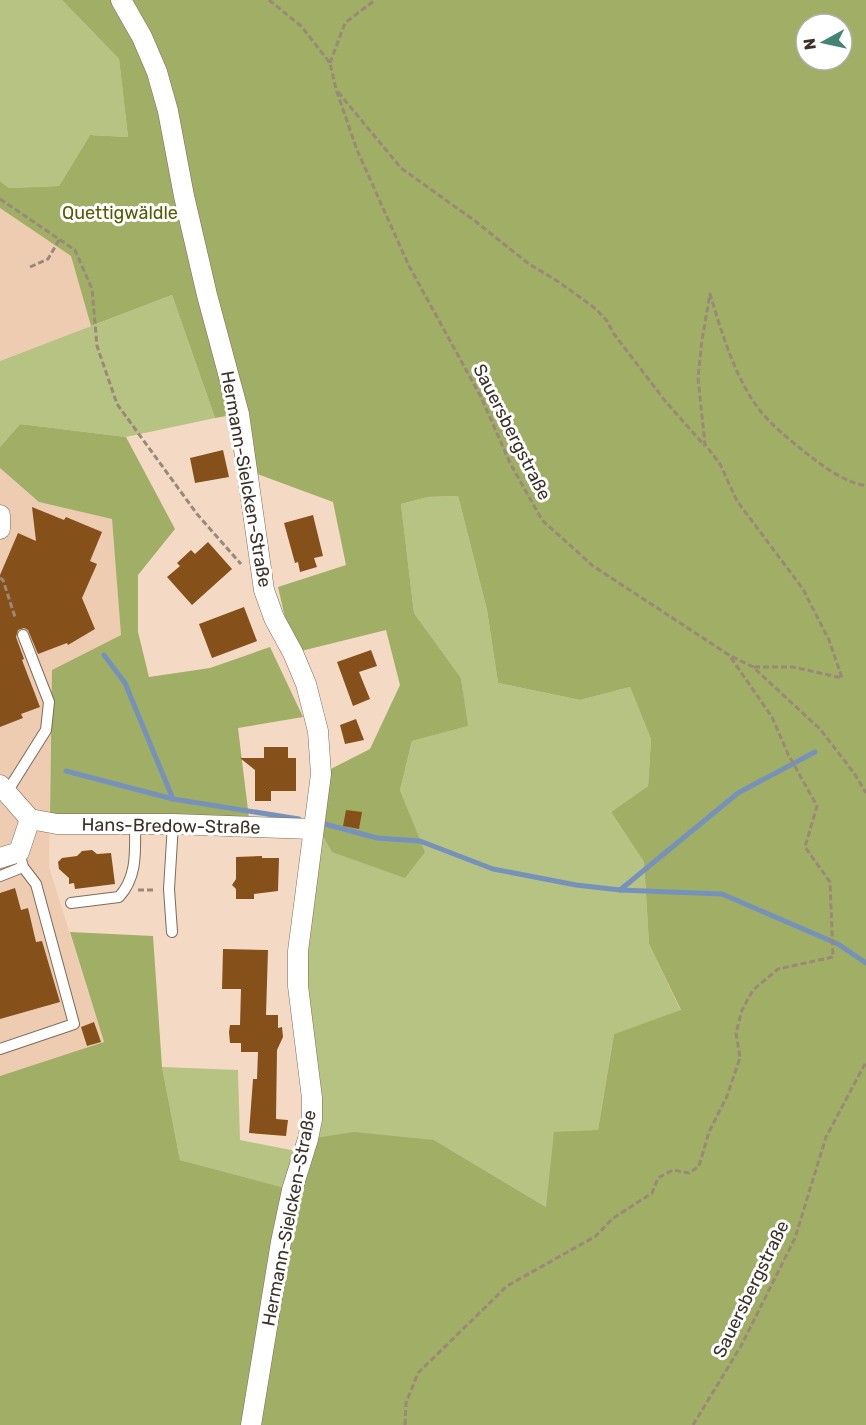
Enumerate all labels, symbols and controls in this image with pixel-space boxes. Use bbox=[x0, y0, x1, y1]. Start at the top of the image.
north arrow bbox=[794, 12, 854, 72]
text: N bbox=[799, 37, 820, 51]
park label: Quettigwäldle bbox=[62, 202, 178, 224]
street label: Sauersbergstraße bbox=[468, 360, 556, 504]
street label: Hermann-Sielcken-Straße bbox=[216, 369, 276, 589]
street label: Hans-Bredow-Straße bbox=[81, 813, 261, 839]
street label: Hermann-Sielcken-Straße bbox=[257, 1108, 321, 1328]
street label: Sauersbergstraße bbox=[708, 1217, 794, 1361]

